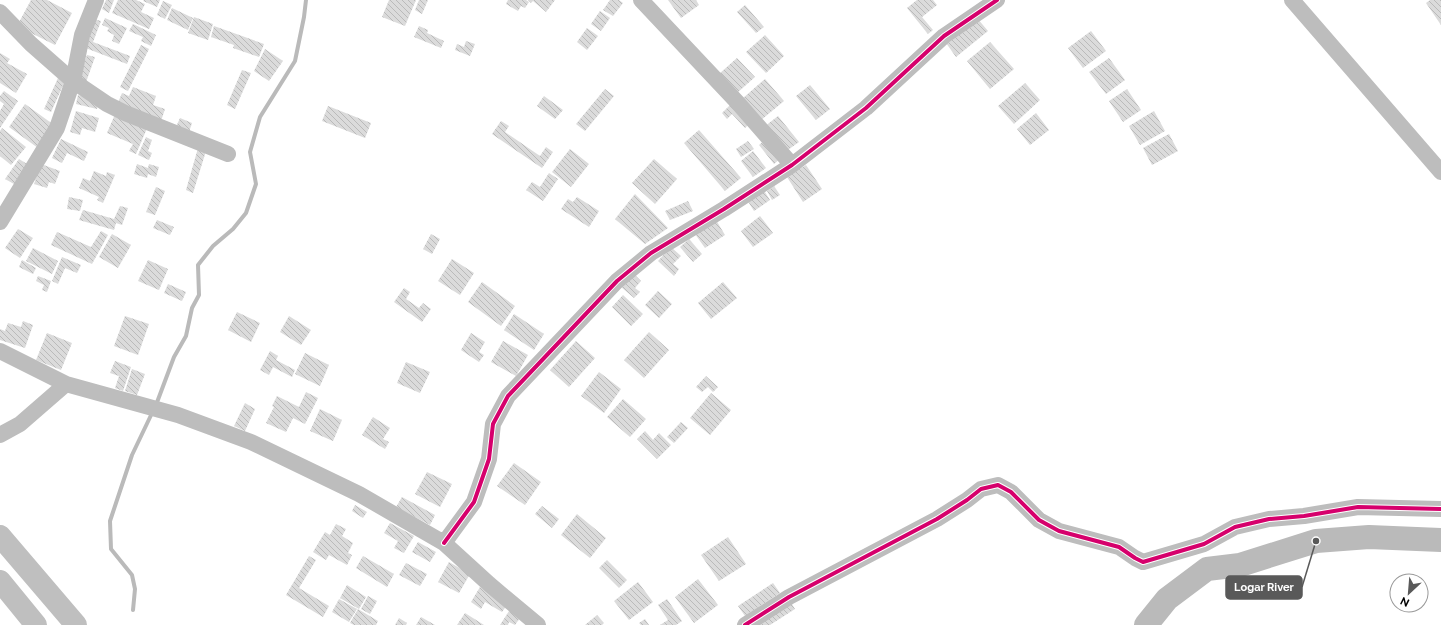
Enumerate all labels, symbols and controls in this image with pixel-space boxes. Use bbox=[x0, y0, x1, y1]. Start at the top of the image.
north arrow bbox=[1389, 573, 1429, 613]
callout: Logar River bbox=[1226, 576, 1302, 599]
text: Logar River bbox=[1234, 581, 1295, 594]
text: N bbox=[1398, 594, 1411, 609]

